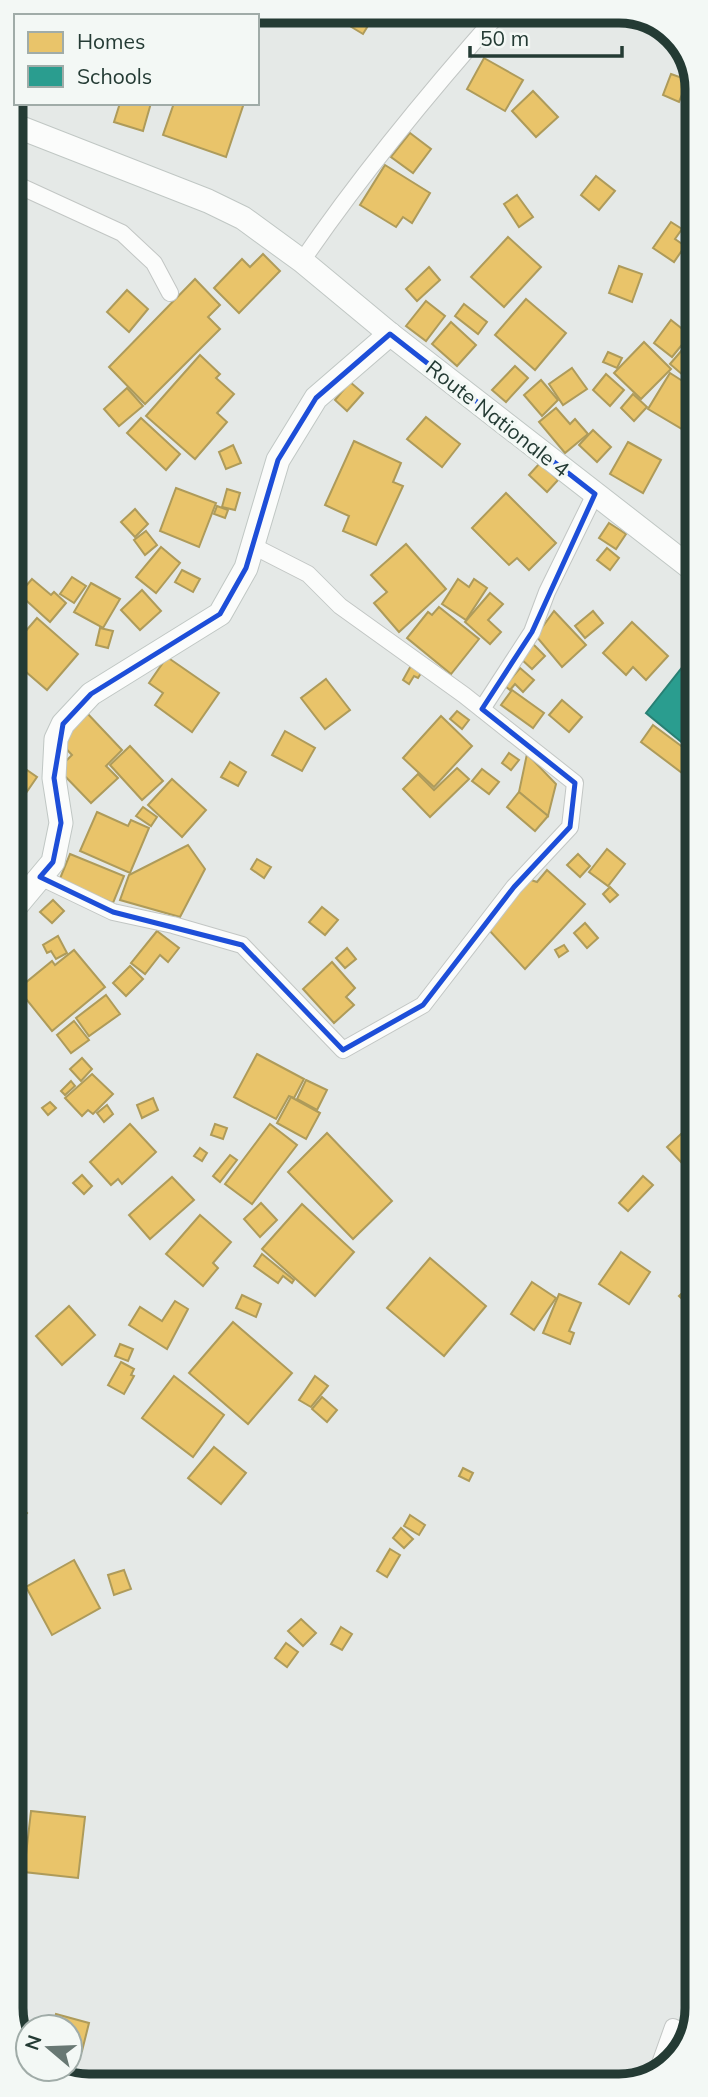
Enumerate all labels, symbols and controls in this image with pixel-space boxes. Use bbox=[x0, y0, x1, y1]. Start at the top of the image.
legend bbox=[14, 14, 259, 105]
scale bar bbox=[470, 14, 622, 58]
text: 50 m bbox=[480, 25, 529, 51]
text: Homes bbox=[77, 28, 145, 54]
text: Schools bbox=[77, 63, 152, 89]
street label: Route Nationale 4 bbox=[421, 354, 575, 482]
north arrow bbox=[14, 2013, 84, 2083]
text: N bbox=[19, 2032, 47, 2053]

